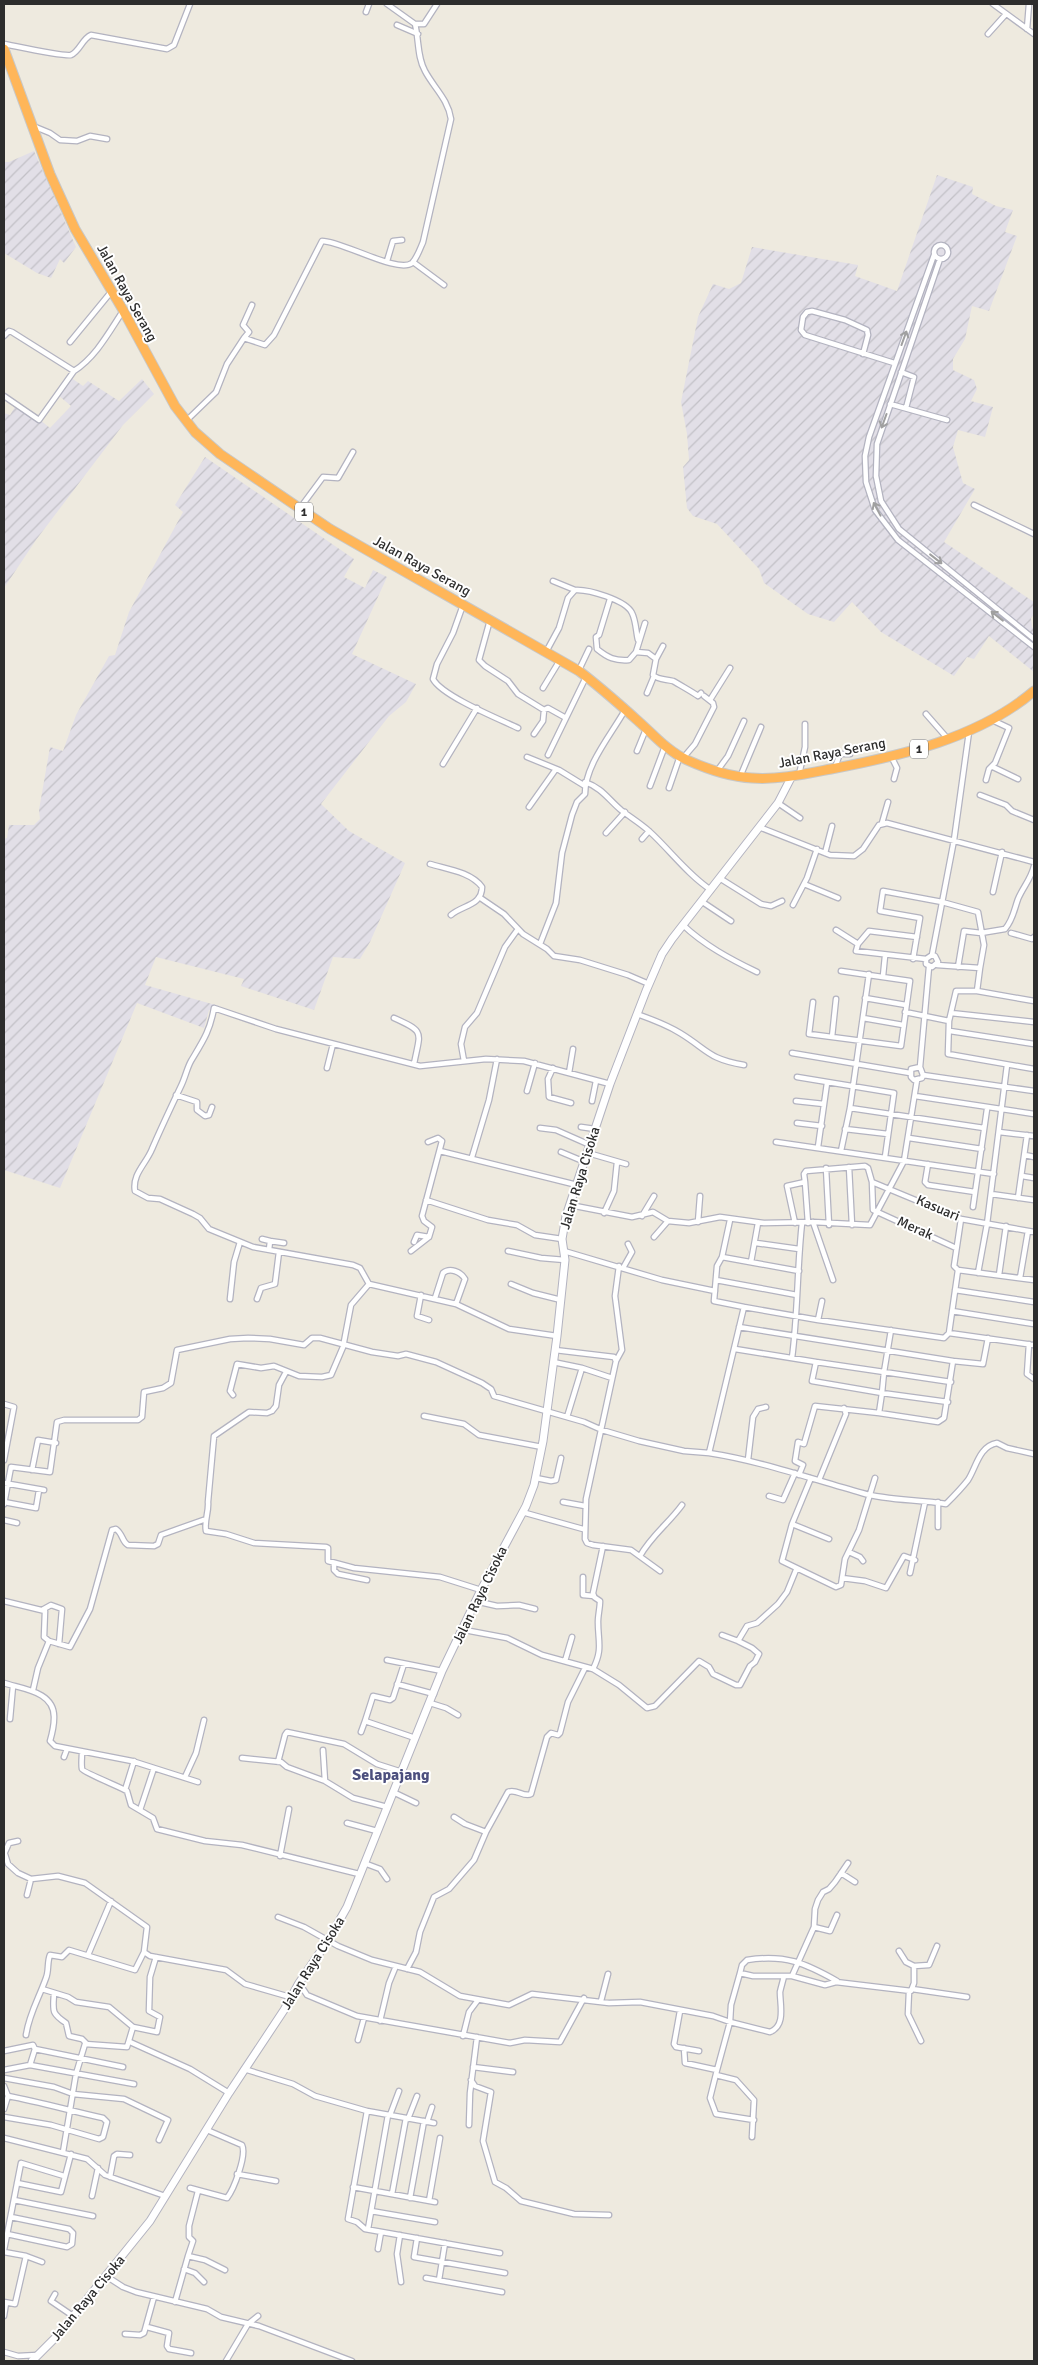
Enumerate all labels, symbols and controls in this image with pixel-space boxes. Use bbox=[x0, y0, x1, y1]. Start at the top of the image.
street label: Jalan Raya Serang bbox=[93, 241, 161, 345]
one-way arrow bbox=[900, 330, 909, 346]
one-way arrow bbox=[879, 413, 888, 428]
road number: 1 bbox=[295, 502, 313, 522]
one-way arrow bbox=[872, 502, 881, 517]
street label: Jalan Raya Serang bbox=[370, 532, 474, 600]
one-way arrow bbox=[929, 553, 942, 564]
one-way arrow bbox=[991, 611, 1004, 622]
street label: Jalan Raya Serang bbox=[777, 734, 887, 772]
road number: 1 bbox=[910, 740, 928, 759]
street label: Jalan Raya Cisoka bbox=[556, 1125, 604, 1231]
street label: Kasuari bbox=[914, 1191, 962, 1225]
street label: Merak bbox=[894, 1213, 936, 1243]
street label: Jalan Raya Cisoka bbox=[449, 1543, 511, 1647]
district label: Selapajang bbox=[352, 1765, 430, 1785]
street label: Jalan Raya Cisoka bbox=[278, 1913, 348, 2013]
street label: Jalan Raya Cisoka bbox=[47, 2252, 129, 2344]

